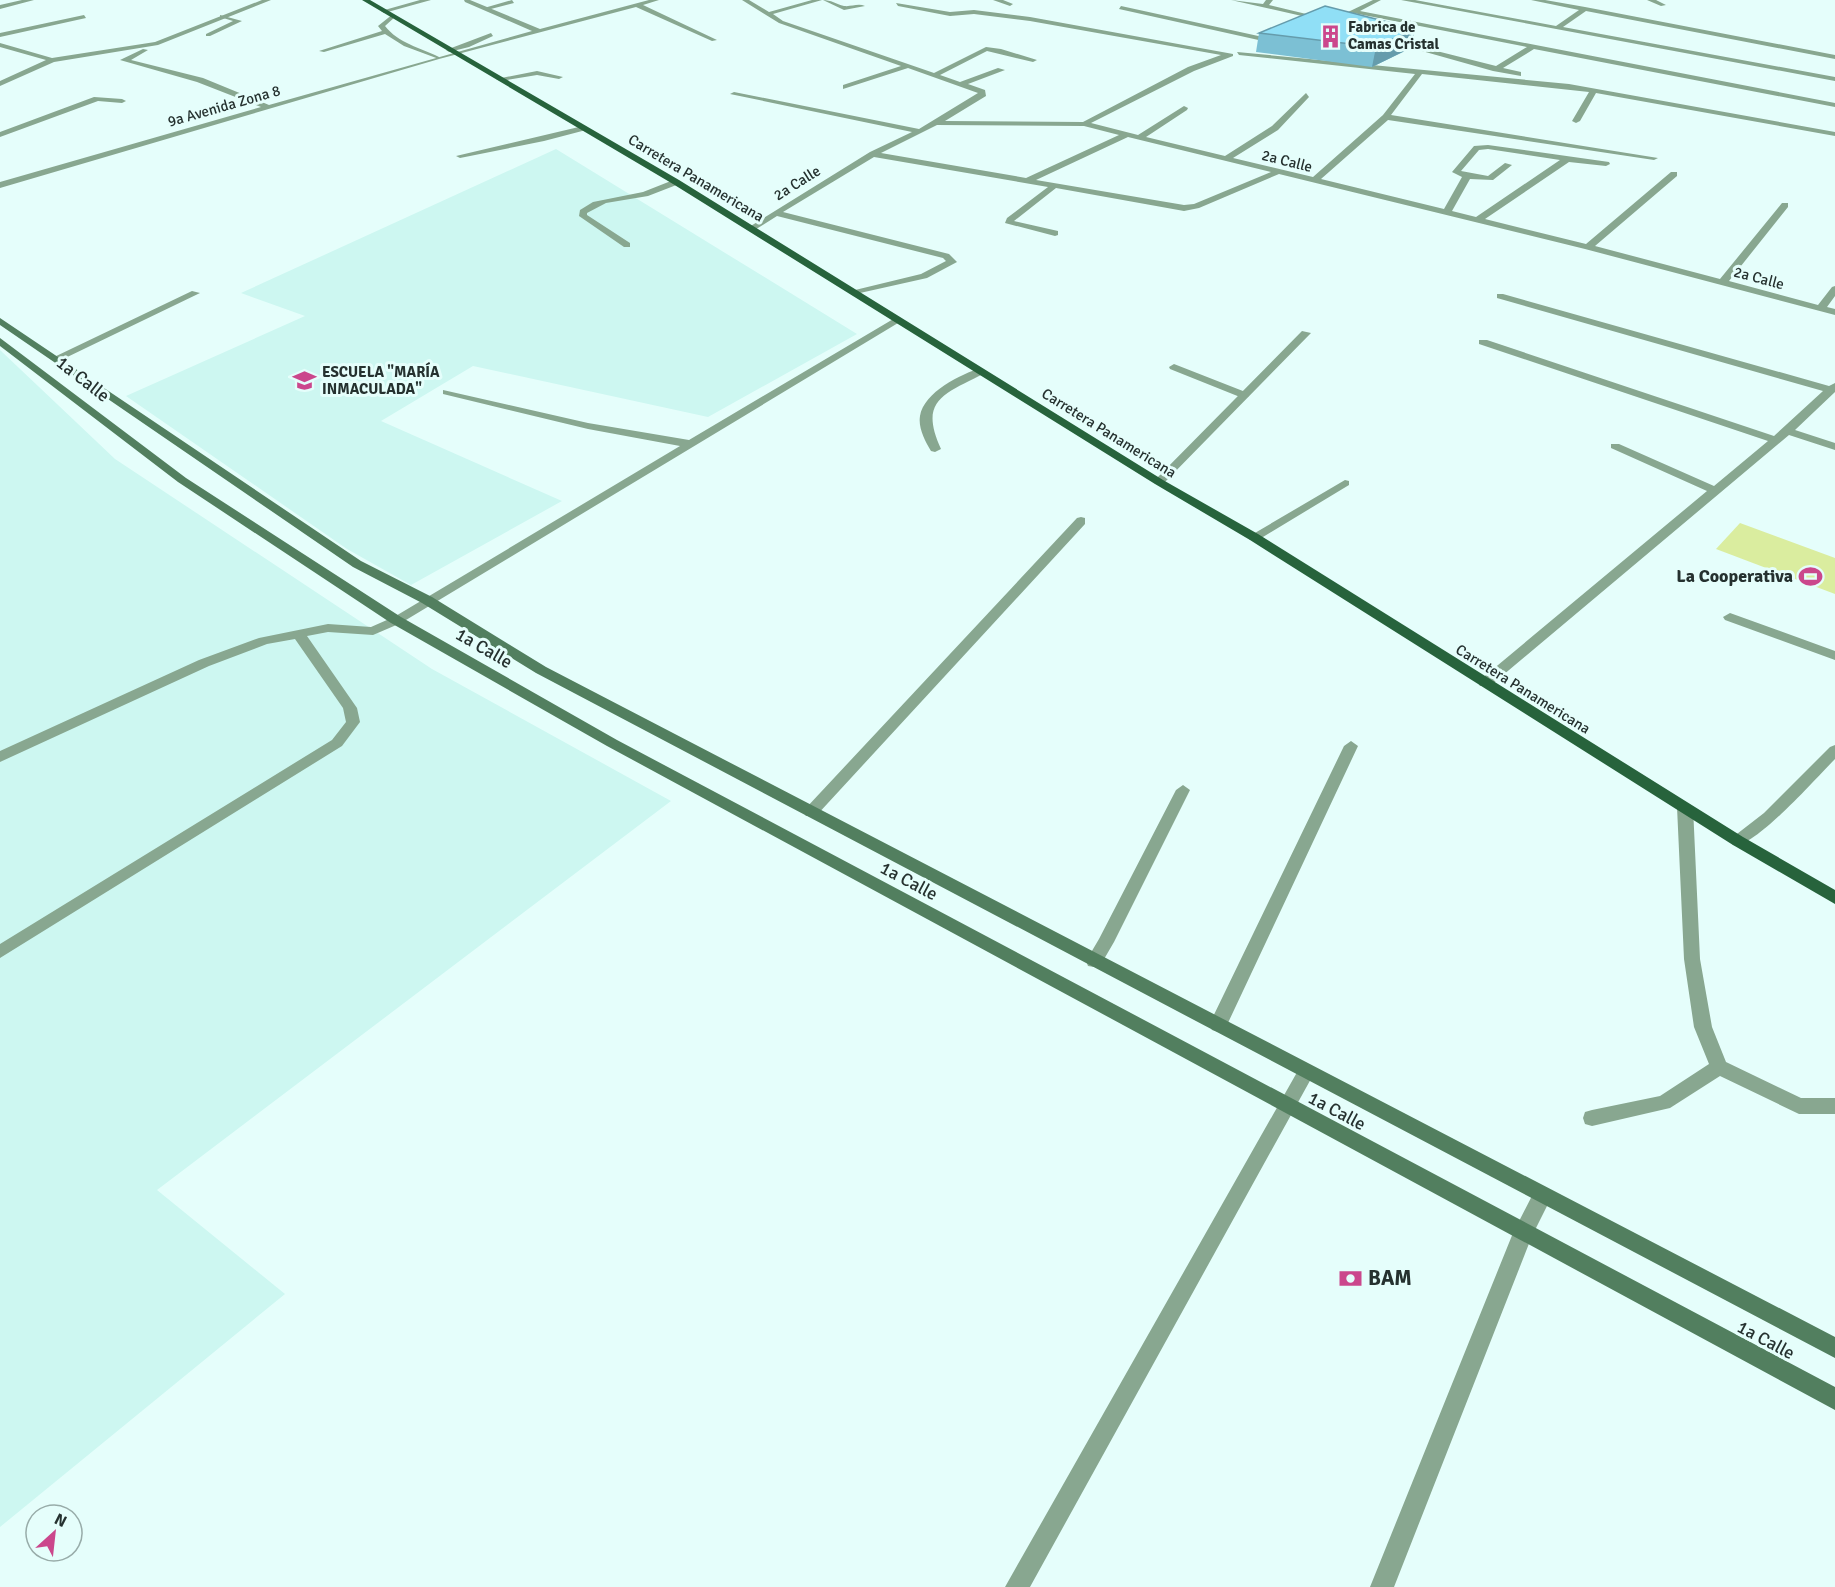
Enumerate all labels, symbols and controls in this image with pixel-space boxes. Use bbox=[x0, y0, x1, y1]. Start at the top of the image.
place label: Fabrica de Camas Cristal bbox=[1348, 18, 1439, 53]
building icon: Fabrica de Camas Cristal bbox=[1317, 23, 1343, 49]
street label: 9a Avenida Zona 8 bbox=[166, 81, 282, 131]
street label: Carretera Panamericana bbox=[625, 130, 767, 226]
street label: 2a Calle bbox=[1260, 146, 1314, 176]
street label: 2a Calle bbox=[770, 162, 824, 204]
street label: 2a Calle bbox=[1732, 263, 1786, 293]
street label: 1a Calle bbox=[52, 351, 114, 407]
place label: ESCUELA "MARÍA INMACULADA" bbox=[322, 362, 440, 398]
school or university icon: ESCUELA "MARÍA INMACULADA" bbox=[291, 368, 317, 394]
street label: Carretera Panamericana bbox=[1038, 384, 1180, 482]
sports icon: La Cooperativa bbox=[1798, 563, 1824, 589]
place label: La Cooperativa bbox=[1676, 565, 1793, 587]
street label: 1a Calle bbox=[452, 623, 516, 673]
street label: Carretera Panamericana bbox=[1452, 640, 1594, 738]
street label: 1a Calle bbox=[877, 857, 941, 905]
street label: 1a Calle bbox=[1305, 1087, 1369, 1135]
bank icon: BAM bbox=[1337, 1265, 1363, 1291]
place label: BAM bbox=[1368, 1265, 1412, 1291]
street label: 1a Calle bbox=[1734, 1316, 1798, 1364]
north arrow bbox=[24, 1503, 84, 1563]
text: N bbox=[51, 1509, 70, 1532]

